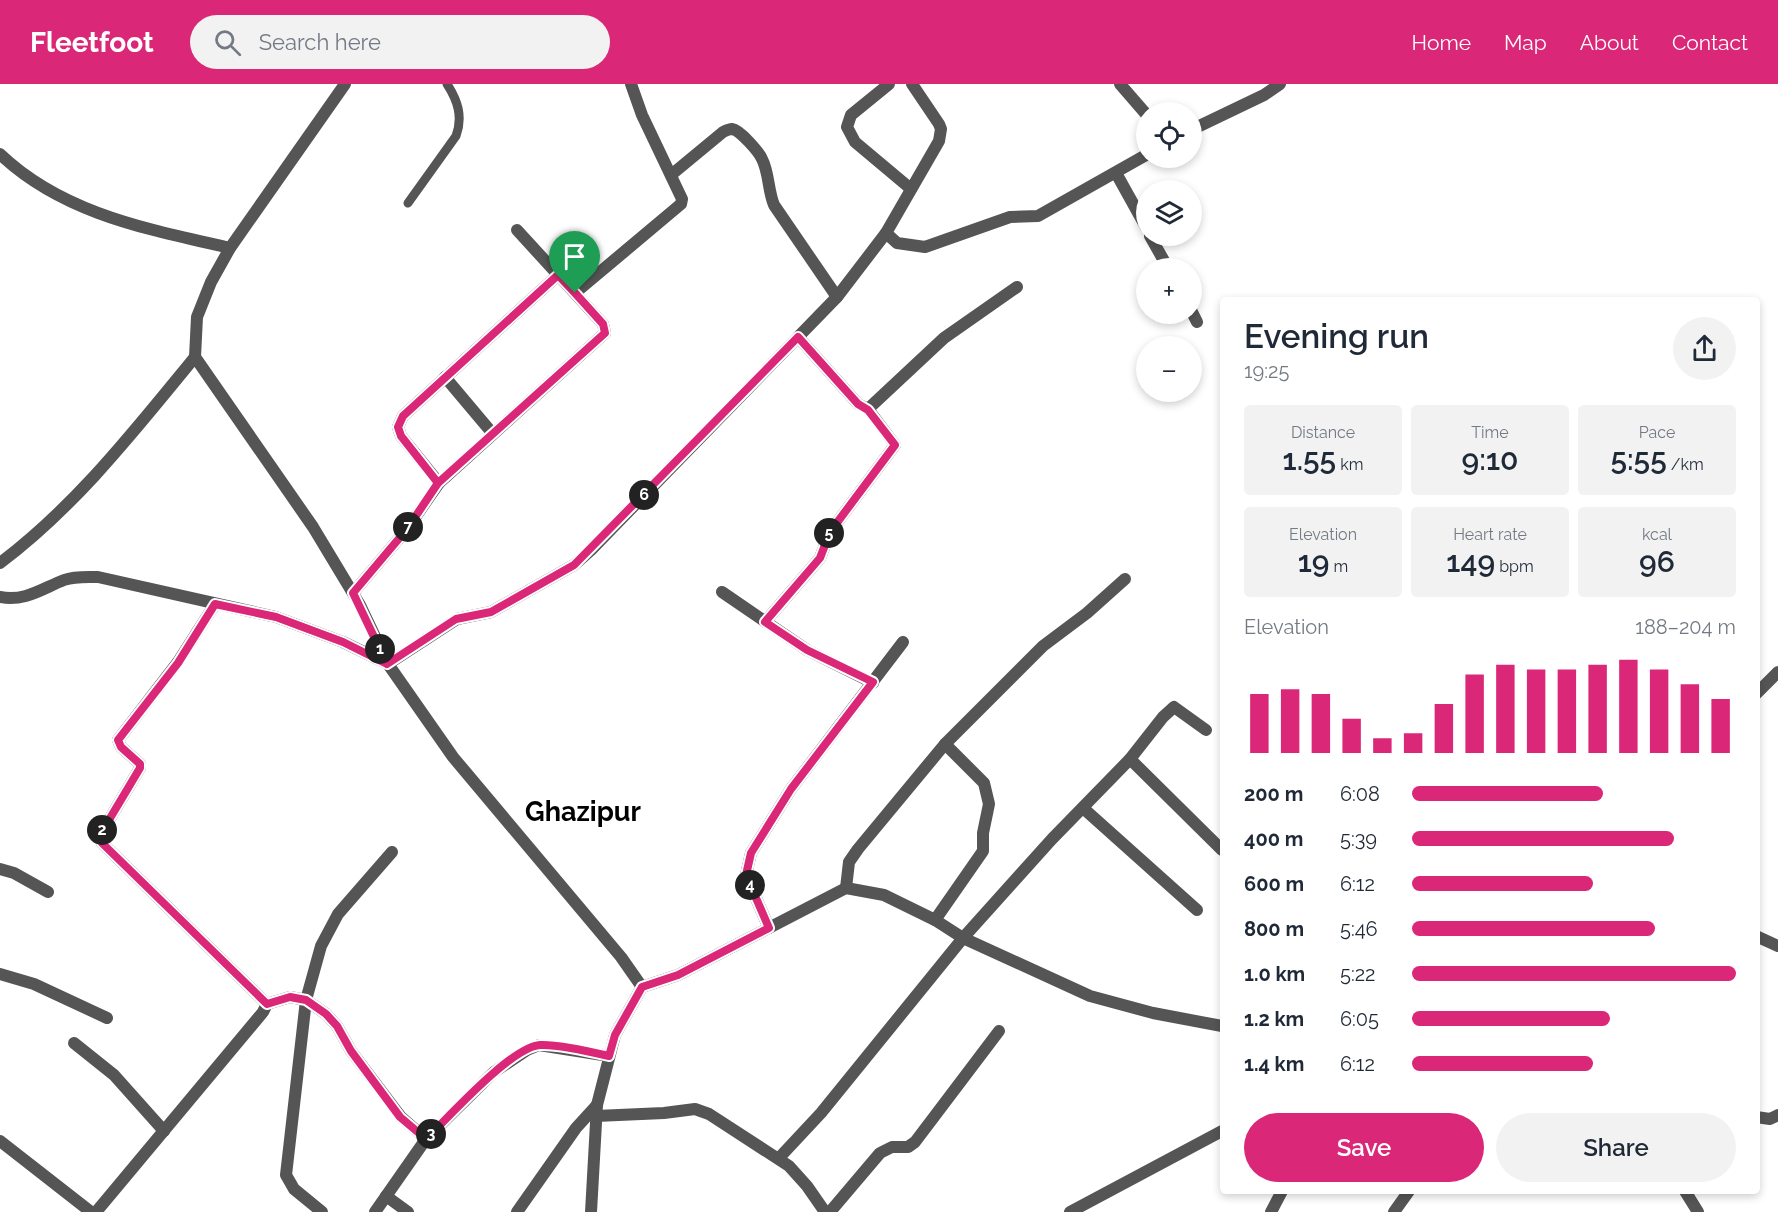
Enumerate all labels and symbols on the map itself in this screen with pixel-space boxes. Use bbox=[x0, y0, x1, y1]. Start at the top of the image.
pin bbox=[549, 231, 600, 293]
pin: 6 bbox=[629, 480, 659, 510]
pin: 7 bbox=[393, 512, 423, 542]
pin: 5 bbox=[814, 518, 844, 548]
pin: 1 bbox=[365, 634, 395, 664]
district label: Ghazipur bbox=[525, 796, 641, 827]
pin: 2 bbox=[87, 815, 117, 845]
pin: 4 bbox=[735, 870, 765, 900]
pin: 3 bbox=[416, 1119, 446, 1149]

